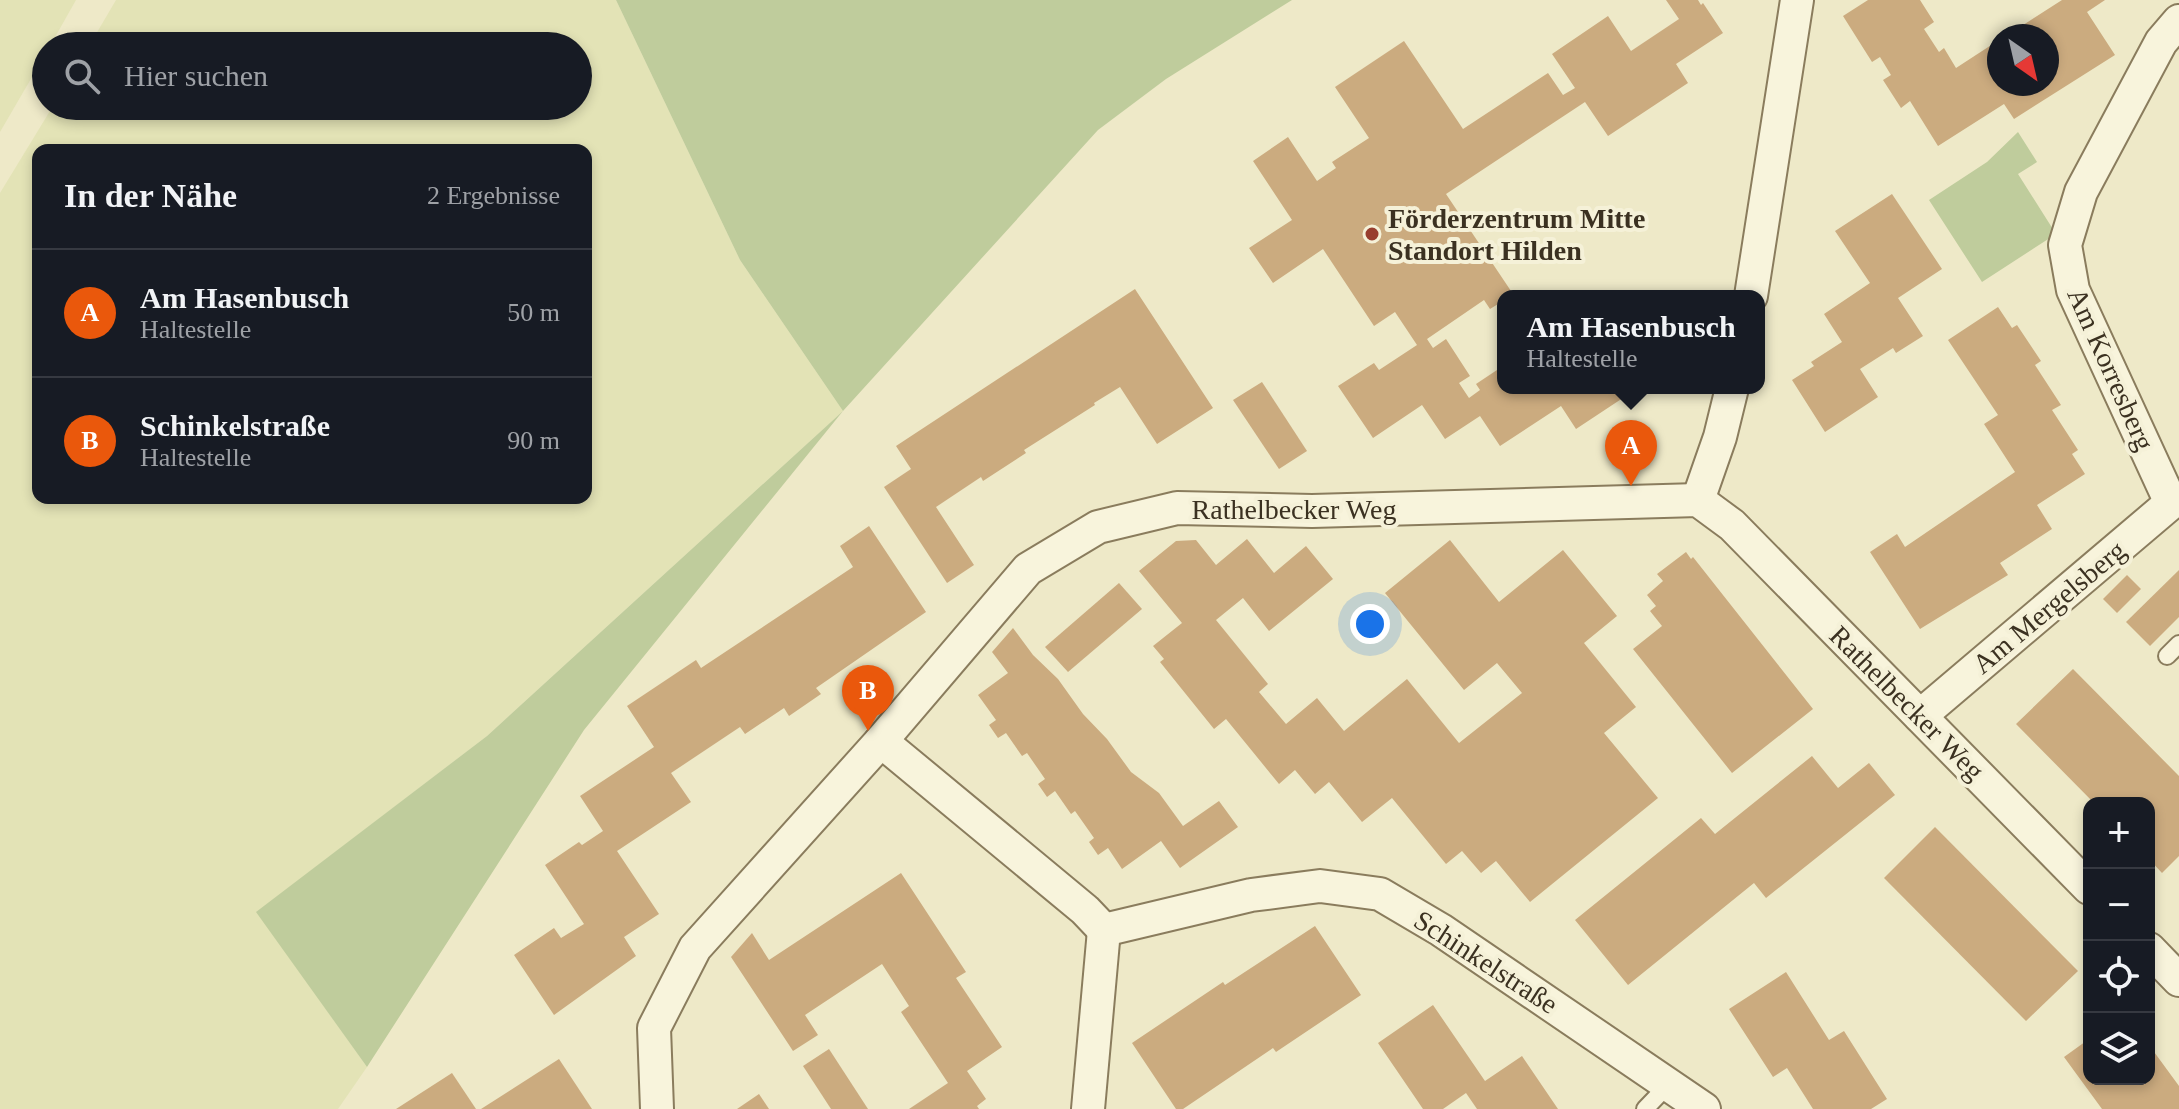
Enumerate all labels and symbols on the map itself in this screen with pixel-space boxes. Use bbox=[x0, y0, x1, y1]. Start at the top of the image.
north arrow bbox=[1987, 24, 2059, 96]
place label: Förderzentrum Mitte Standort Hilden bbox=[1388, 203, 1645, 266]
marker: Förderzentrum Mitte Standort Hilden bbox=[1363, 225, 1381, 243]
street label: Am Korresberg bbox=[2061, 283, 2161, 455]
pin: A bbox=[1605, 420, 1657, 486]
street label: Rathelbecker Weg bbox=[1192, 494, 1396, 525]
street label: Am Mergelsberg bbox=[1966, 534, 2132, 680]
your location bbox=[1350, 604, 1390, 644]
street label: Rathelbecker Weg bbox=[1824, 620, 1990, 786]
pin: B bbox=[842, 665, 894, 731]
street label: Schinkelstraße bbox=[1408, 904, 1564, 1020]

